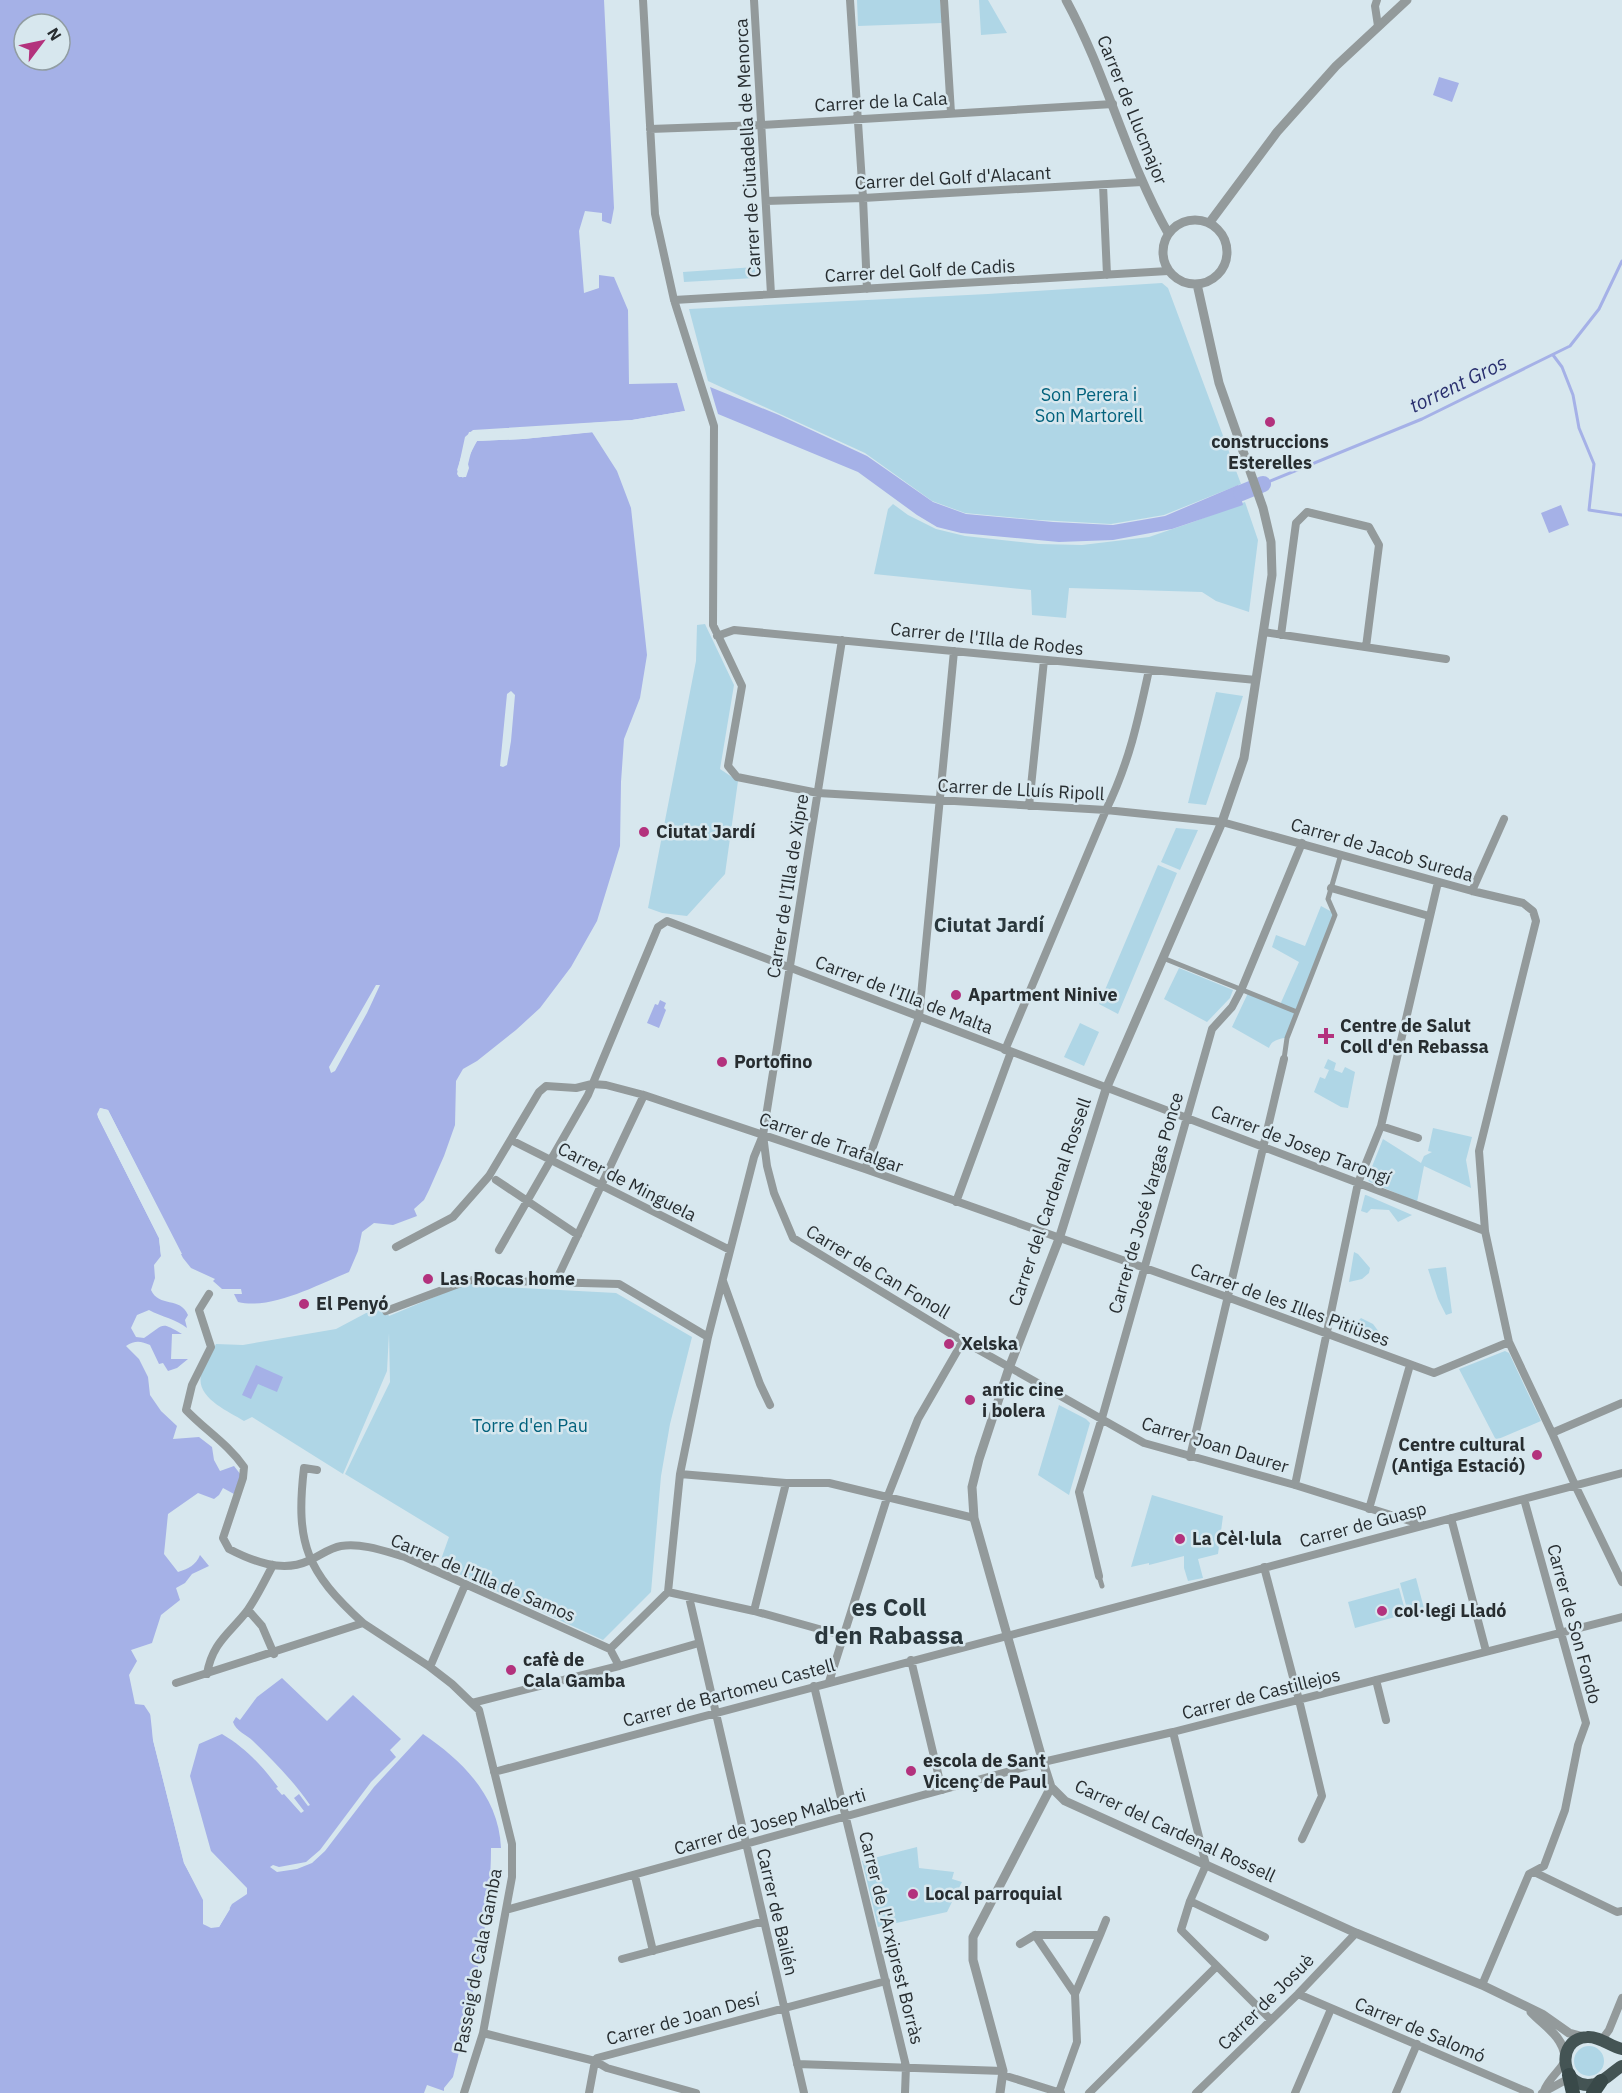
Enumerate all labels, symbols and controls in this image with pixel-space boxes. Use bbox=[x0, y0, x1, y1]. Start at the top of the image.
north arrow bbox=[12, 12, 72, 72]
street label: Carrer de Ciutadella de Menorca bbox=[729, 17, 766, 278]
text: N bbox=[43, 24, 66, 44]
street label: Carrer de Llucmajor bbox=[1092, 32, 1173, 188]
street label: Carrer de la Cala bbox=[814, 87, 949, 116]
street label: Carrer del Golf d'Alacant bbox=[854, 161, 1052, 194]
street label: Carrer del Golf de Cadis bbox=[824, 254, 1016, 287]
water label: torrent Gros bbox=[1405, 348, 1511, 419]
park label: Son Perera i Son Martorell bbox=[1035, 383, 1143, 427]
marker: construccions Esterelles bbox=[1263, 415, 1277, 429]
place label: construccions Esterelles bbox=[1211, 430, 1329, 474]
street label: Carrer de l'Illa de Rodes bbox=[889, 617, 1085, 660]
street label: Carrer de Lluís Ripoll bbox=[937, 774, 1105, 805]
street label: Carrer de l'Illa de Xipre bbox=[762, 792, 813, 980]
street label: Carrer de Jacob Sureda bbox=[1288, 812, 1476, 887]
place label: Ciutat Jardí bbox=[656, 820, 756, 843]
marker: Ciutat Jardí bbox=[637, 825, 651, 839]
district label: Ciutat Jardí bbox=[934, 911, 1044, 938]
street label: Carrer de l'Illa de Malta bbox=[812, 950, 997, 1039]
place label: Apartment Ninive bbox=[968, 983, 1118, 1006]
marker: Apartment Ninive bbox=[949, 988, 963, 1002]
place label: Centre de Salut Coll d'en Rebassa bbox=[1340, 1014, 1489, 1058]
marker: Centre de Salut Coll d'en Rebassa bbox=[1317, 1027, 1335, 1045]
place label: Portofino bbox=[734, 1050, 812, 1073]
marker: Portofino bbox=[715, 1055, 729, 1069]
street label: Carrer de José Vargas Ponce bbox=[1103, 1089, 1188, 1316]
street label: Carrer del Cardenal Rossell bbox=[1003, 1094, 1096, 1309]
street label: Carrer de Josep Tarongí bbox=[1208, 1100, 1395, 1190]
street label: Carrer de Trafalgar bbox=[756, 1107, 907, 1178]
street label: Carrer de Minguela bbox=[554, 1137, 701, 1227]
street label: Carrer de Can Fonoll bbox=[802, 1219, 955, 1324]
street label: Carrer de les Illes Pitiüses bbox=[1187, 1258, 1393, 1351]
place label: Las Rocas home bbox=[440, 1267, 575, 1290]
marker: Las Rocas home bbox=[421, 1272, 435, 1286]
place label: El Penyó bbox=[316, 1292, 388, 1315]
marker: El Penyó bbox=[297, 1297, 311, 1311]
place label: Xelska bbox=[961, 1332, 1018, 1355]
marker: Xelska bbox=[942, 1337, 956, 1351]
place label: antic cine i bolera bbox=[982, 1378, 1064, 1422]
marker: antic cine i bolera bbox=[963, 1393, 977, 1407]
street label: Carrer Joan Daurer bbox=[1139, 1411, 1292, 1478]
park label: Torre d'en Pau bbox=[472, 1414, 588, 1437]
place label: Centre cultural (Antiga Estació) bbox=[1392, 1433, 1526, 1477]
marker: Centre cultural (Antiga Estació) bbox=[1530, 1448, 1544, 1462]
street label: Carrer de Guasp bbox=[1297, 1496, 1429, 1553]
place label: La Cèl·lula bbox=[1192, 1527, 1282, 1550]
street label: Carrer de l'Illa de Samos bbox=[387, 1528, 579, 1627]
marker: La Cèl·lula bbox=[1173, 1532, 1187, 1546]
street label: Carrer de Son Fondo bbox=[1542, 1541, 1607, 1706]
district label: es Coll d'en Rabassa bbox=[814, 1591, 964, 1651]
place label: col·legi Lladó bbox=[1394, 1599, 1507, 1622]
marker: col·legi Lladó bbox=[1375, 1604, 1389, 1618]
place label: cafè de Cala Gamba bbox=[523, 1648, 625, 1692]
street label: Carrer de Bartomeu Castell bbox=[620, 1653, 838, 1732]
marker: cafè de Cala Gamba bbox=[504, 1663, 518, 1677]
street label: Carrer de Castillejos bbox=[1179, 1663, 1342, 1724]
place label: escola de Sant Vicenç de Paul bbox=[923, 1749, 1047, 1793]
marker: escola de Sant Vicenç de Paul bbox=[904, 1764, 918, 1778]
street label: Carrer del Cardenal Rossell bbox=[1071, 1774, 1279, 1887]
street label: Carrer de Josep Malberti bbox=[671, 1783, 869, 1860]
street label: Carrer de l'Arxiprest Borràs bbox=[854, 1829, 929, 2047]
street label: Carrer de Bailén bbox=[752, 1846, 803, 1978]
street label: Passeig de Cala Gamba bbox=[448, 1866, 507, 2055]
place label: Local parroquial bbox=[925, 1882, 1063, 1905]
marker: Local parroquial bbox=[906, 1887, 920, 1901]
street label: Carrer de Josuè bbox=[1212, 1948, 1319, 2055]
street label: Carrer de Joan Desí bbox=[604, 1987, 763, 2050]
street label: Carrer de Salomó bbox=[1351, 1992, 1489, 2067]

